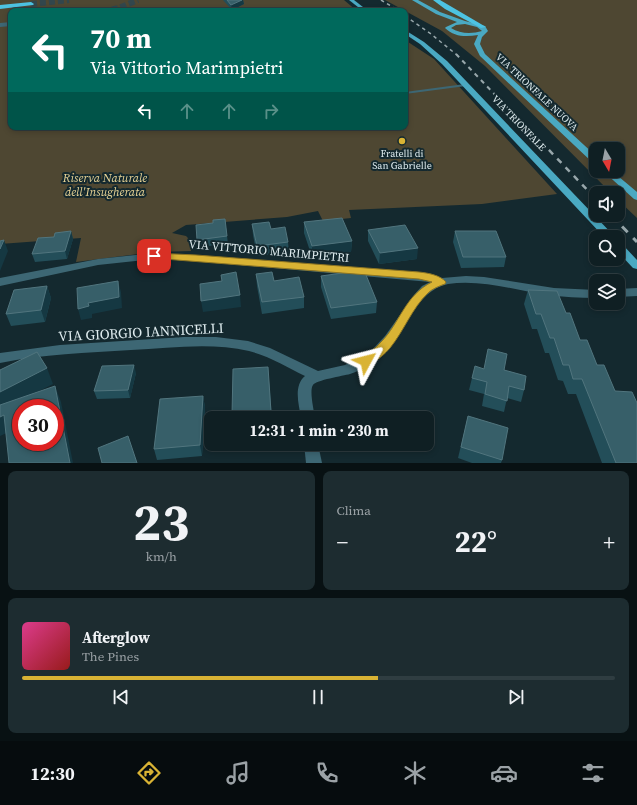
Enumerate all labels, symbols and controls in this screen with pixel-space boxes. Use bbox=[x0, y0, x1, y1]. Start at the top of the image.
text: 70 m bbox=[90, 19, 152, 57]
icon: left bbox=[24, 24, 76, 76]
street label: VIA TRIONFALE NUOVA bbox=[493, 51, 581, 133]
text: Via Vittorio Marimpietri bbox=[90, 55, 283, 80]
street label: VIA TRIONFALE bbox=[489, 93, 549, 153]
icon: left bbox=[134, 100, 156, 122]
icon: ahead bbox=[176, 100, 198, 122]
icon: ahead bbox=[218, 100, 240, 122]
icon: right bbox=[260, 100, 282, 122]
marker: Fratelli di San Gabrielle bbox=[397, 136, 407, 146]
north arrow bbox=[589, 142, 625, 178]
map controls bbox=[589, 142, 625, 310]
place label: Fratelli di San Gabrielle bbox=[372, 147, 432, 172]
park label: Riserva Naturale dell'Insugherata bbox=[62, 170, 147, 200]
button: sound bbox=[589, 186, 625, 222]
button: search bbox=[589, 230, 625, 266]
street label: VIA VITTORIO MARIMPIETRI bbox=[188, 236, 350, 266]
pin bbox=[137, 239, 171, 273]
icon: arrive bbox=[143, 245, 165, 267]
button: layers bbox=[589, 274, 625, 310]
street label: VIA GIORGIO IANNICELLI bbox=[58, 318, 224, 346]
position arrow bbox=[345, 340, 387, 382]
speed limit sign: 30 bbox=[12, 399, 64, 451]
text: 12:31 · 1 min · 230 m bbox=[250, 420, 389, 441]
text: 23 bbox=[133, 486, 189, 557]
text: Clima bbox=[337, 502, 371, 519]
text: 22° bbox=[455, 521, 497, 562]
text: − bbox=[337, 527, 348, 557]
text: + bbox=[603, 527, 615, 557]
text: km/h bbox=[146, 548, 177, 565]
text: Afterglow bbox=[82, 627, 150, 648]
text: The Pines bbox=[82, 648, 139, 665]
icon: previous bbox=[110, 686, 132, 708]
icon: pause bbox=[307, 686, 329, 708]
icon: next bbox=[505, 686, 527, 708]
icon: directions bbox=[135, 759, 163, 787]
icon: music bbox=[224, 759, 252, 787]
icon: phone bbox=[313, 759, 341, 787]
icon: climate bbox=[401, 759, 429, 787]
icon: car bbox=[490, 759, 518, 787]
icon: filters bbox=[579, 759, 607, 787]
text: 12:30 bbox=[30, 761, 75, 786]

